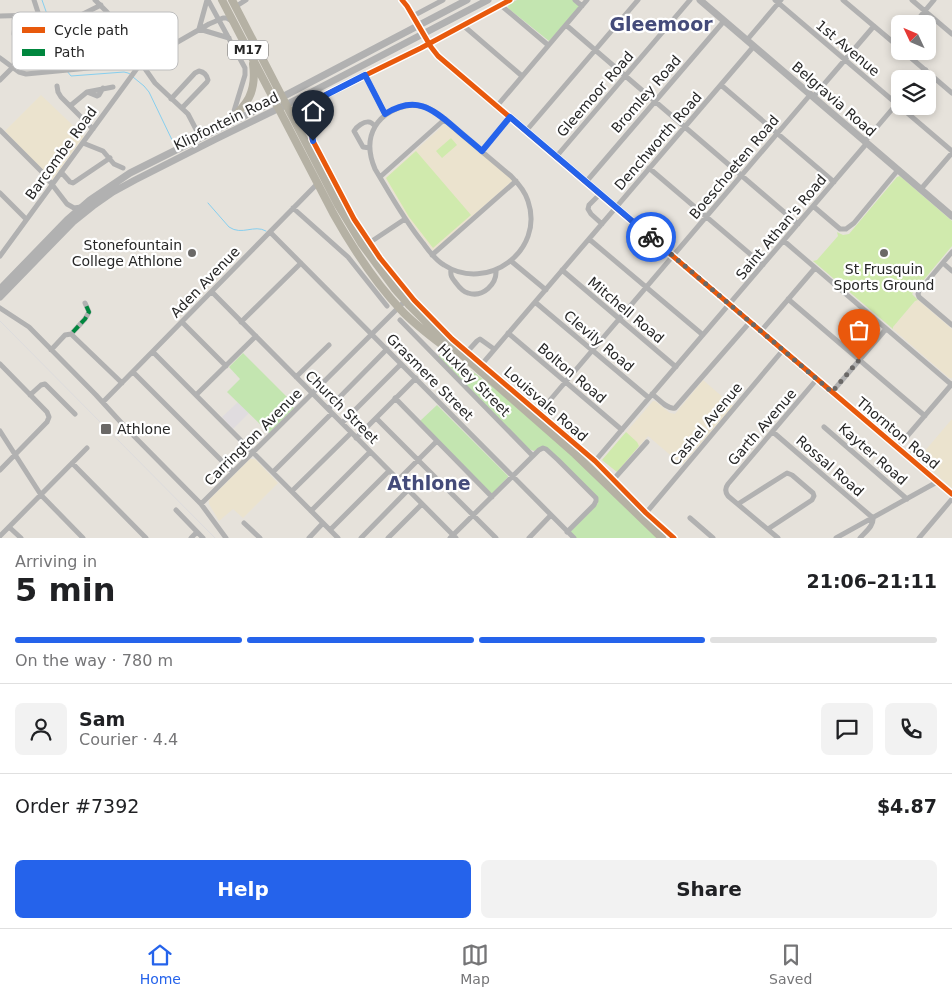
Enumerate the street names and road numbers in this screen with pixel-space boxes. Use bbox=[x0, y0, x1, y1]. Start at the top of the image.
street label: 1st Avenue bbox=[813, 17, 883, 79]
road number: M17 bbox=[228, 40, 268, 60]
street label: Gleemoor Road bbox=[554, 48, 636, 140]
street label: Bromley Road bbox=[608, 52, 684, 136]
street label: Belgravia Road bbox=[789, 58, 879, 140]
street label: Klipfontein Road bbox=[171, 89, 281, 153]
street label: Denchworth Road bbox=[611, 89, 705, 193]
street label: Barcombe Road bbox=[22, 104, 100, 202]
street label: Boeschoeten Road bbox=[686, 112, 782, 222]
street label: Saint Athan's Road bbox=[732, 171, 830, 283]
street label: Aden Avenue bbox=[167, 243, 243, 321]
street label: Mitchell Road bbox=[585, 274, 667, 346]
street label: Clevily Road bbox=[561, 307, 637, 375]
street label: Grasmere Street bbox=[383, 330, 477, 424]
street label: Bolton Road bbox=[534, 340, 610, 406]
street label: Huxley Street bbox=[435, 341, 514, 420]
street label: Louisvale Road bbox=[501, 363, 591, 445]
street label: Church Street bbox=[302, 367, 382, 447]
street label: Cashel Avenue bbox=[667, 379, 745, 469]
street label: Carrington Avenue bbox=[201, 385, 305, 489]
street label: Garth Avenue bbox=[724, 386, 800, 468]
street label: Thornton Road bbox=[853, 393, 943, 472]
street label: Kayter Road bbox=[836, 420, 910, 488]
street label: Rossal Road bbox=[793, 432, 867, 500]

